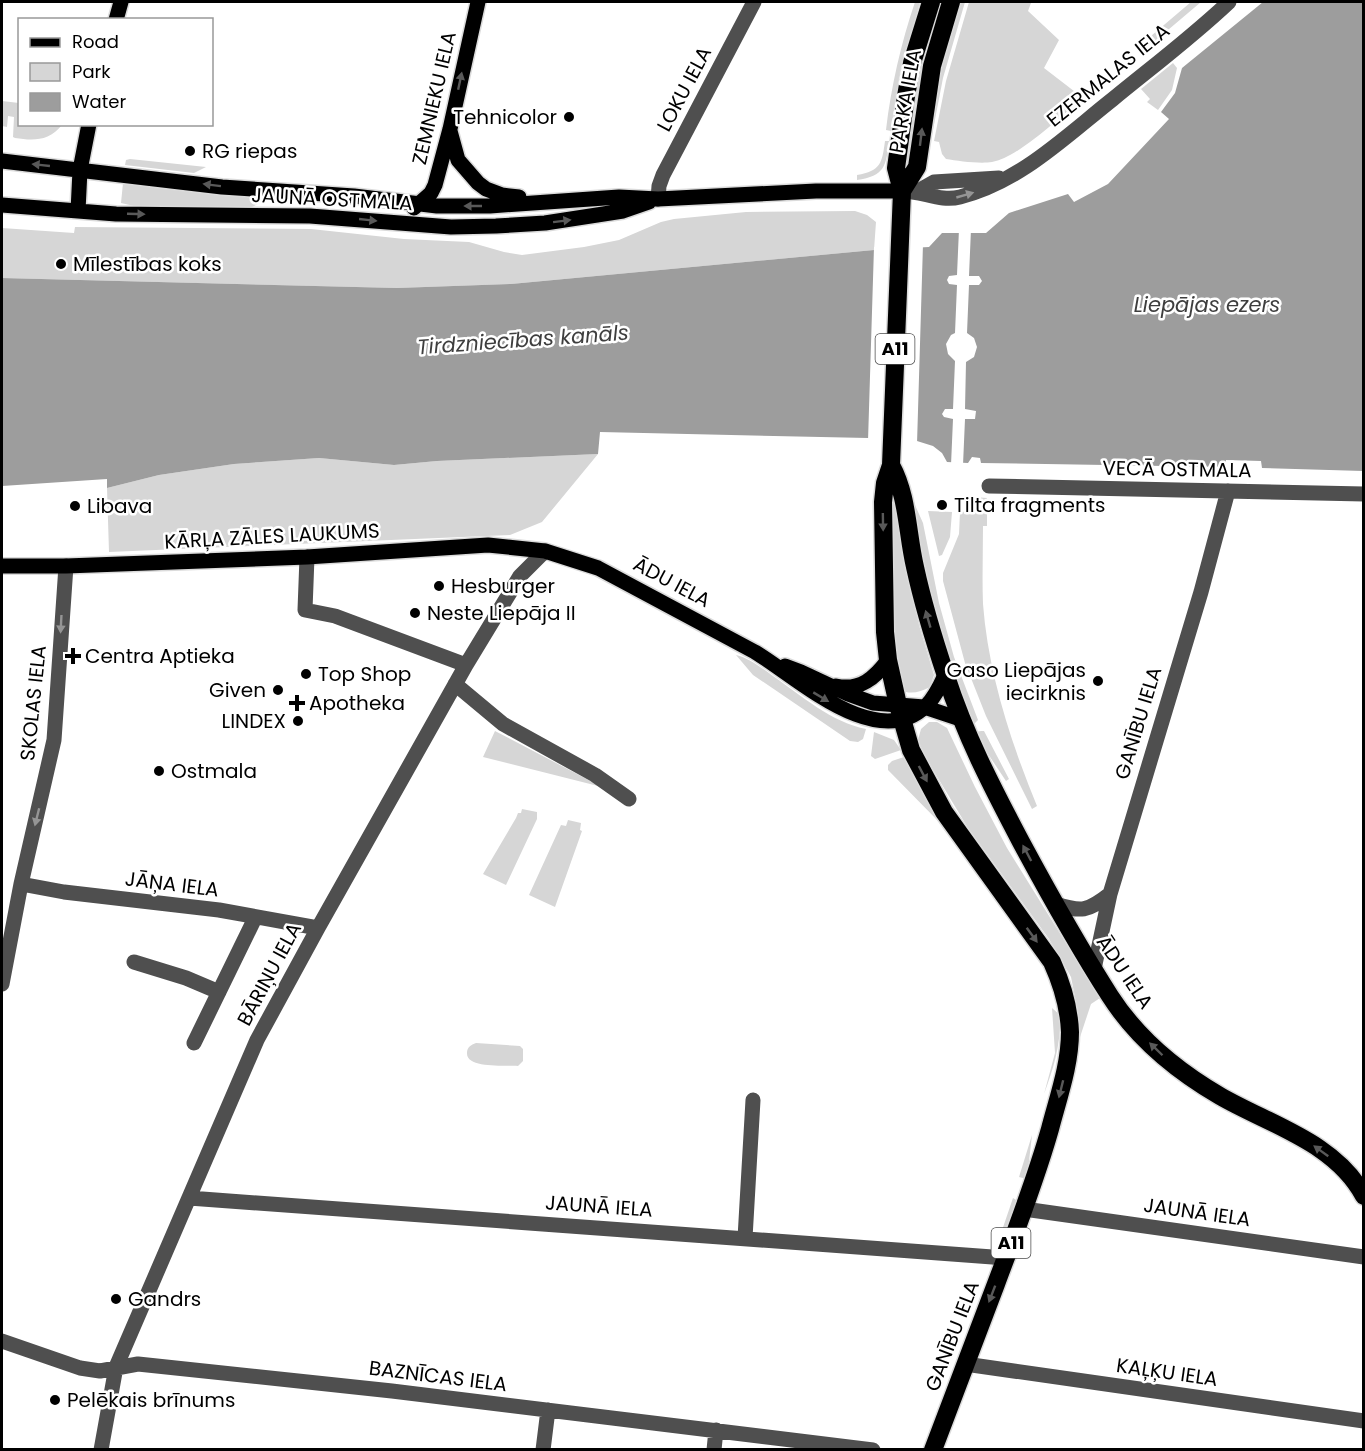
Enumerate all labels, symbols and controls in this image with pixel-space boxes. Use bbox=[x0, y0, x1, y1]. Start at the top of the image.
street label: EZERMALAS IELA bbox=[1041, 17, 1175, 133]
legend bbox=[18, 18, 213, 126]
text: Road bbox=[72, 29, 119, 54]
street label: ZEMNIEKU IELA bbox=[405, 29, 463, 167]
street label: LOKU IELA bbox=[650, 42, 718, 136]
street label: PARKA IELA bbox=[882, 47, 928, 155]
text: Park bbox=[72, 59, 111, 84]
one-way arrow bbox=[456, 71, 466, 90]
text: Water bbox=[72, 89, 126, 114]
place label: Tehnicolor bbox=[453, 103, 557, 131]
marker: Tehnicolor bbox=[562, 110, 576, 124]
one-way arrow bbox=[917, 128, 926, 147]
place label: RG riepas bbox=[202, 137, 297, 165]
marker: RG riepas bbox=[183, 144, 197, 158]
one-way arrow bbox=[31, 160, 50, 170]
one-way arrow bbox=[202, 181, 221, 190]
street label: JAUNĀ OSTMALA bbox=[251, 181, 413, 217]
one-way arrow bbox=[956, 190, 974, 200]
one-way arrow bbox=[464, 201, 483, 211]
one-way arrow bbox=[127, 209, 146, 219]
one-way arrow bbox=[359, 215, 378, 225]
one-way arrow bbox=[553, 216, 572, 225]
place label: Mīlestības koks bbox=[73, 250, 222, 278]
marker: Mīlestības koks bbox=[54, 257, 68, 271]
water label: Liepājas ezers bbox=[1134, 290, 1280, 319]
water label: Tirdzniecības kanāls bbox=[416, 318, 630, 361]
road number: A11 bbox=[876, 334, 914, 364]
street label: VECĀ OSTMALA bbox=[1102, 454, 1252, 484]
place label: Tilta fragments bbox=[954, 491, 1105, 519]
place label: Libava bbox=[87, 492, 152, 520]
marker: Tilta fragments bbox=[935, 498, 949, 512]
marker: Libava bbox=[68, 499, 82, 513]
one-way arrow bbox=[878, 513, 888, 532]
street label: KĀRĻA ZĀLES LAUKUMS bbox=[164, 516, 380, 556]
street label: ĀDU IELA bbox=[628, 550, 716, 614]
place label: Hesburger bbox=[451, 572, 555, 600]
marker: Hesburger bbox=[432, 579, 446, 593]
place label: Neste Liepāja II bbox=[427, 599, 576, 627]
marker: Neste Liepāja II bbox=[408, 606, 422, 620]
one-way arrow bbox=[923, 610, 932, 628]
one-way arrow bbox=[57, 614, 66, 633]
place label: Centra Aptieka bbox=[85, 642, 235, 670]
street label: SKOLAS IELA bbox=[13, 644, 53, 762]
marker: Centra Aptieka bbox=[66, 649, 80, 663]
place label: Gaso Liepājas iecirknis bbox=[946, 656, 1086, 707]
place label: Top Shop bbox=[318, 660, 411, 688]
street label: GANĪBU IELA bbox=[1108, 663, 1168, 783]
marker: Top Shop bbox=[299, 667, 313, 681]
marker: Gaso Liepājas iecirknis bbox=[1091, 674, 1105, 688]
place label: Given bbox=[209, 676, 266, 704]
marker: Given bbox=[271, 683, 285, 697]
place label: Apotheka bbox=[309, 689, 405, 717]
one-way arrow bbox=[813, 691, 829, 702]
marker: Apotheka bbox=[290, 696, 304, 710]
place label: LINDEX bbox=[222, 707, 286, 735]
marker: LINDEX bbox=[291, 714, 305, 728]
place label: Ostmala bbox=[171, 757, 257, 785]
marker: Ostmala bbox=[152, 764, 166, 778]
one-way arrow bbox=[918, 766, 928, 783]
one-way arrow bbox=[32, 808, 42, 826]
one-way arrow bbox=[1022, 844, 1032, 861]
street label: JĀŅA IELA bbox=[124, 864, 220, 904]
street label: BĀRIŅU IELA bbox=[230, 918, 308, 1030]
one-way arrow bbox=[1026, 927, 1038, 943]
street label: ĀDU IELA bbox=[1090, 929, 1160, 1015]
one-way arrow bbox=[1149, 1043, 1163, 1057]
one-way arrow bbox=[1055, 1080, 1065, 1098]
one-way arrow bbox=[1314, 1145, 1330, 1157]
street label: JAUNĀ IELA bbox=[544, 1188, 654, 1224]
street label: JAUNĀ IELA bbox=[1142, 1191, 1252, 1233]
road number: A11 bbox=[992, 1228, 1030, 1258]
street label: GANĪBU IELA bbox=[918, 1277, 986, 1395]
place label: Gandrs bbox=[128, 1285, 201, 1313]
one-way arrow bbox=[987, 1285, 996, 1303]
marker: Gandrs bbox=[109, 1292, 123, 1306]
street label: KAĻĶU IELA bbox=[1114, 1351, 1220, 1393]
street label: BAZNĪCAS IELA bbox=[367, 1354, 509, 1398]
place label: Pelēkais brīnums bbox=[67, 1386, 235, 1414]
marker: Pelēkais brīnums bbox=[48, 1393, 62, 1407]

